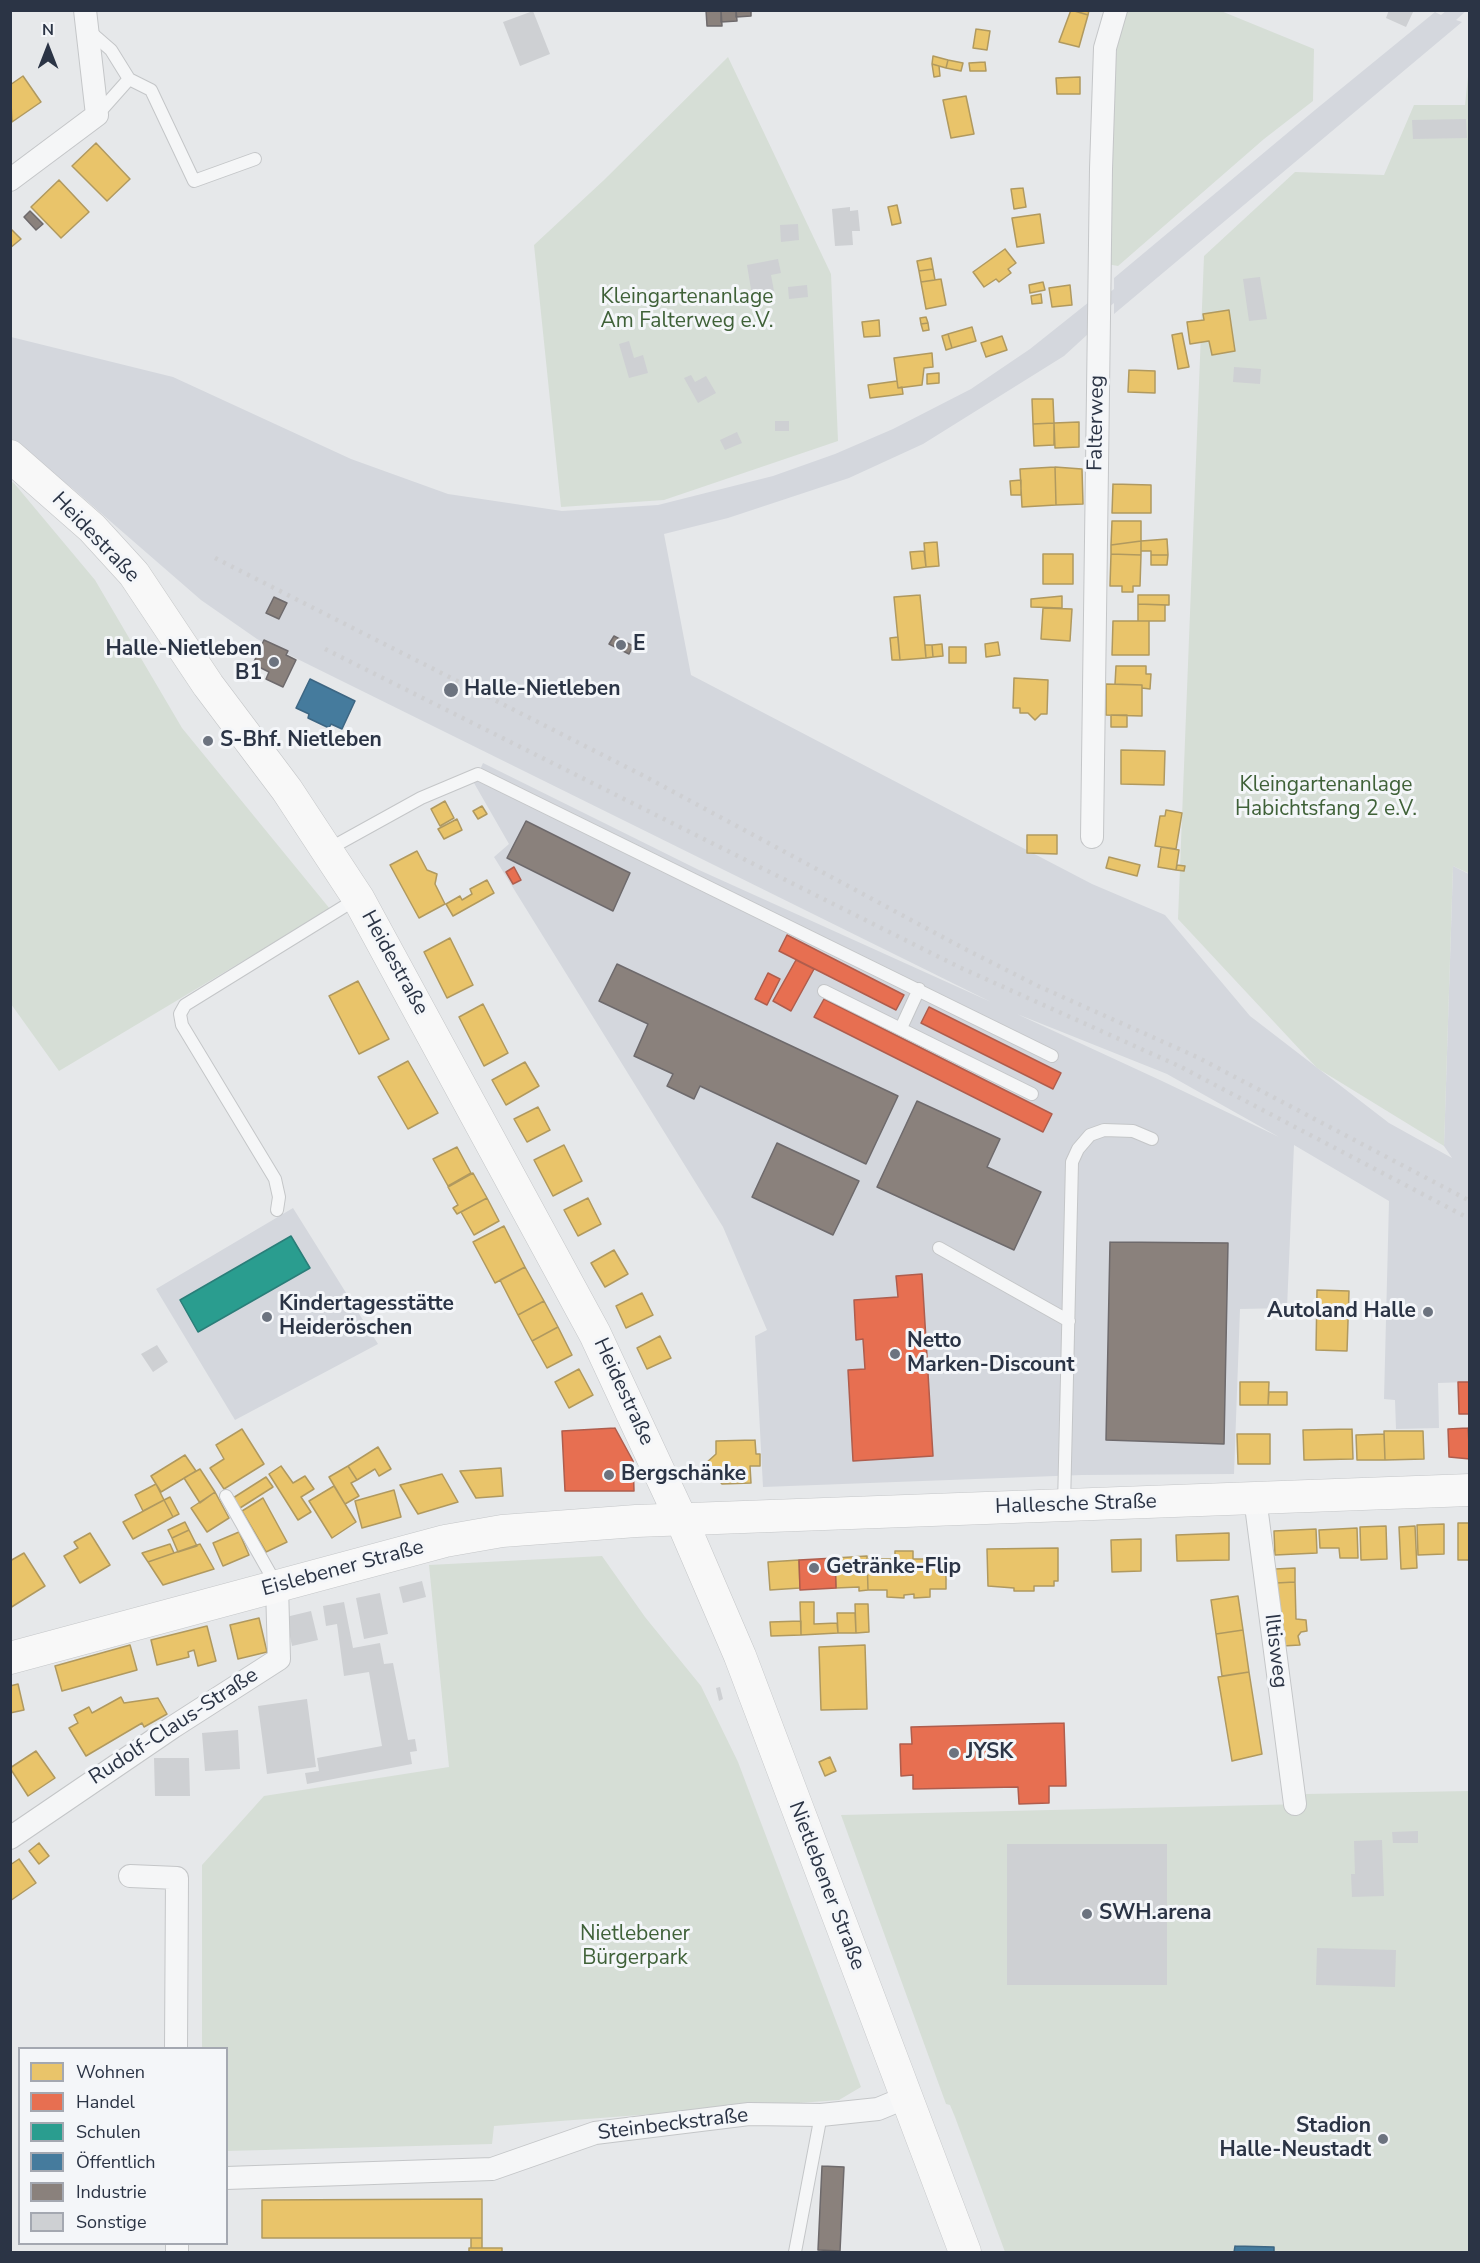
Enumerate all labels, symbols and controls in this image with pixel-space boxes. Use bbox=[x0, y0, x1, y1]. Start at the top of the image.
north arrow bbox=[18, 18, 78, 78]
text: N bbox=[42, 19, 54, 41]
park label: Kleingartenanlage Am Falterweg e.V. bbox=[601, 285, 773, 335]
street label: Falterweg bbox=[1084, 375, 1110, 471]
street label: Heidestraße bbox=[46, 488, 144, 588]
place label: E bbox=[633, 632, 646, 658]
place label: Halle-Nietleben B1 bbox=[106, 637, 262, 687]
marker: E bbox=[614, 638, 628, 652]
marker: Halle-Nietleben B1 bbox=[267, 655, 281, 669]
place label: Halle-Nietleben bbox=[464, 677, 620, 703]
marker: Halle-Nietleben bbox=[442, 681, 460, 699]
place label: S-Bhf. Nietleben bbox=[220, 728, 382, 754]
marker: S-Bhf. Nietleben bbox=[201, 734, 215, 748]
park label: Kleingartenanlage Habichtsfang 2 e.V. bbox=[1235, 773, 1417, 823]
street label: Heidestraße bbox=[355, 906, 433, 1020]
place label: Kindertagesstätte Heideröschen bbox=[279, 1292, 454, 1342]
place label: Autoland Halle bbox=[1267, 1299, 1416, 1325]
marker: Autoland Halle bbox=[1421, 1305, 1435, 1319]
marker: Kindertagesstätte Heideröschen bbox=[260, 1310, 274, 1324]
place label: Netto Marken-Discount bbox=[907, 1329, 1075, 1379]
street label: Heidestraße bbox=[587, 1334, 659, 1450]
marker: Netto Marken-Discount bbox=[888, 1347, 902, 1361]
place label: Bergschänke bbox=[621, 1462, 746, 1488]
marker: Bergschänke bbox=[602, 1468, 616, 1482]
street label: Hallesche Straße bbox=[995, 1490, 1157, 1520]
street label: Eislebener Straße bbox=[259, 1535, 427, 1603]
place label: Getränke-Flip bbox=[826, 1555, 961, 1581]
marker: Getränke-Flip bbox=[807, 1561, 821, 1575]
street label: Iltisweg bbox=[1258, 1612, 1292, 1690]
street label: Rudolf-Claus-Straße bbox=[85, 1663, 263, 1791]
place label: JYSK bbox=[966, 1740, 1013, 1766]
marker: JYSK bbox=[947, 1746, 961, 1760]
street label: Nietlebener Straße bbox=[782, 1798, 870, 1974]
place label: SWH.arena bbox=[1099, 1901, 1211, 1927]
marker: SWH.arena bbox=[1080, 1907, 1094, 1921]
park label: Nietlebener Bürgerpark bbox=[580, 1922, 690, 1972]
legend bbox=[18, 2047, 228, 2245]
text: Wohnen bbox=[76, 2060, 145, 2084]
text: Handel bbox=[76, 2090, 135, 2114]
street label: Steinbeckstraße bbox=[596, 2103, 750, 2147]
place label: Stadion Halle-Neustadt bbox=[1220, 2114, 1371, 2164]
text: Schulen bbox=[76, 2120, 141, 2144]
marker: Stadion Halle-Neustadt bbox=[1376, 2132, 1390, 2146]
text: Öffentlich bbox=[76, 2150, 155, 2174]
text: Industrie bbox=[76, 2180, 147, 2204]
text: Sonstige bbox=[76, 2210, 146, 2234]

